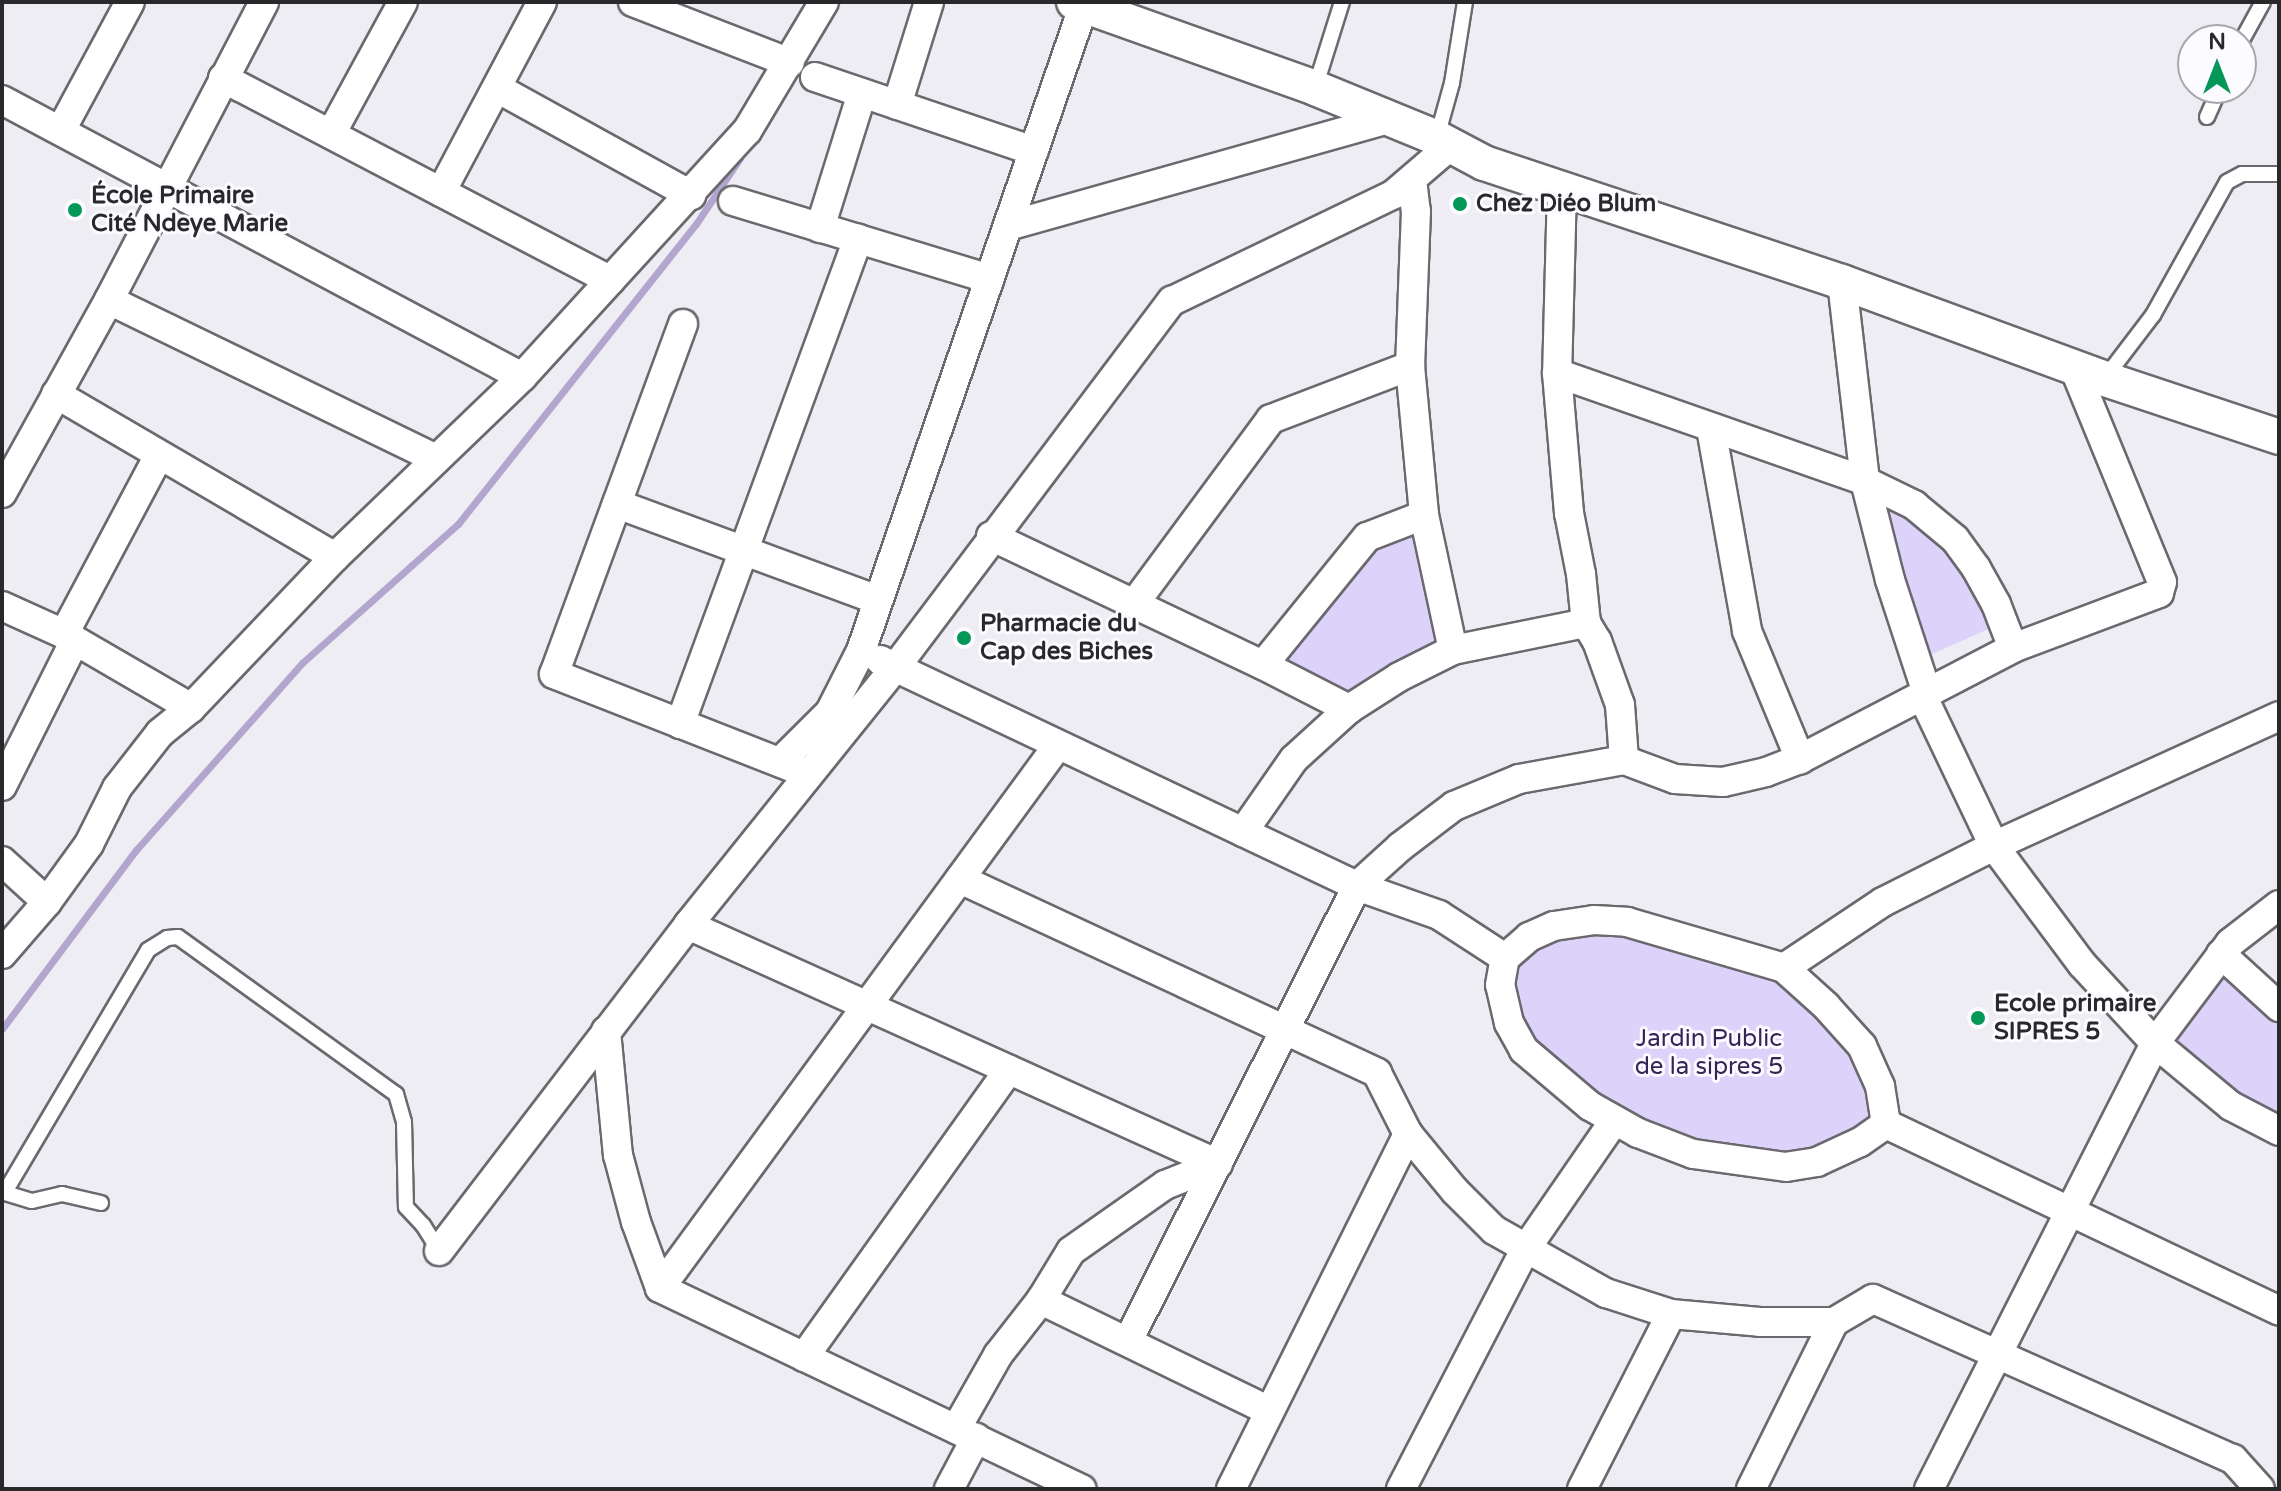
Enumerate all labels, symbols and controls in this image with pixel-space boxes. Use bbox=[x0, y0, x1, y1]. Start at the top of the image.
north arrow bbox=[2177, 24, 2257, 104]
text: N bbox=[2208, 29, 2226, 55]
place label: École Primaire Cité Ndeye Marie bbox=[91, 182, 288, 238]
place label: Chez Diéo Blum bbox=[1476, 190, 1656, 218]
marker: Chez Diéo Blum bbox=[1451, 195, 1469, 213]
marker: École Primaire Cité Ndeye Marie bbox=[66, 201, 84, 219]
place label: Pharmacie du Cap des Biches bbox=[980, 610, 1153, 666]
marker: Pharmacie du Cap des Biches bbox=[955, 629, 973, 647]
place label: Ecole primaire SIPRES 5 bbox=[1994, 990, 2156, 1046]
marker: Ecole primaire SIPRES 5 bbox=[1969, 1009, 1987, 1027]
park label: Jardin Public de la sipres 5 bbox=[1635, 1025, 1783, 1081]

